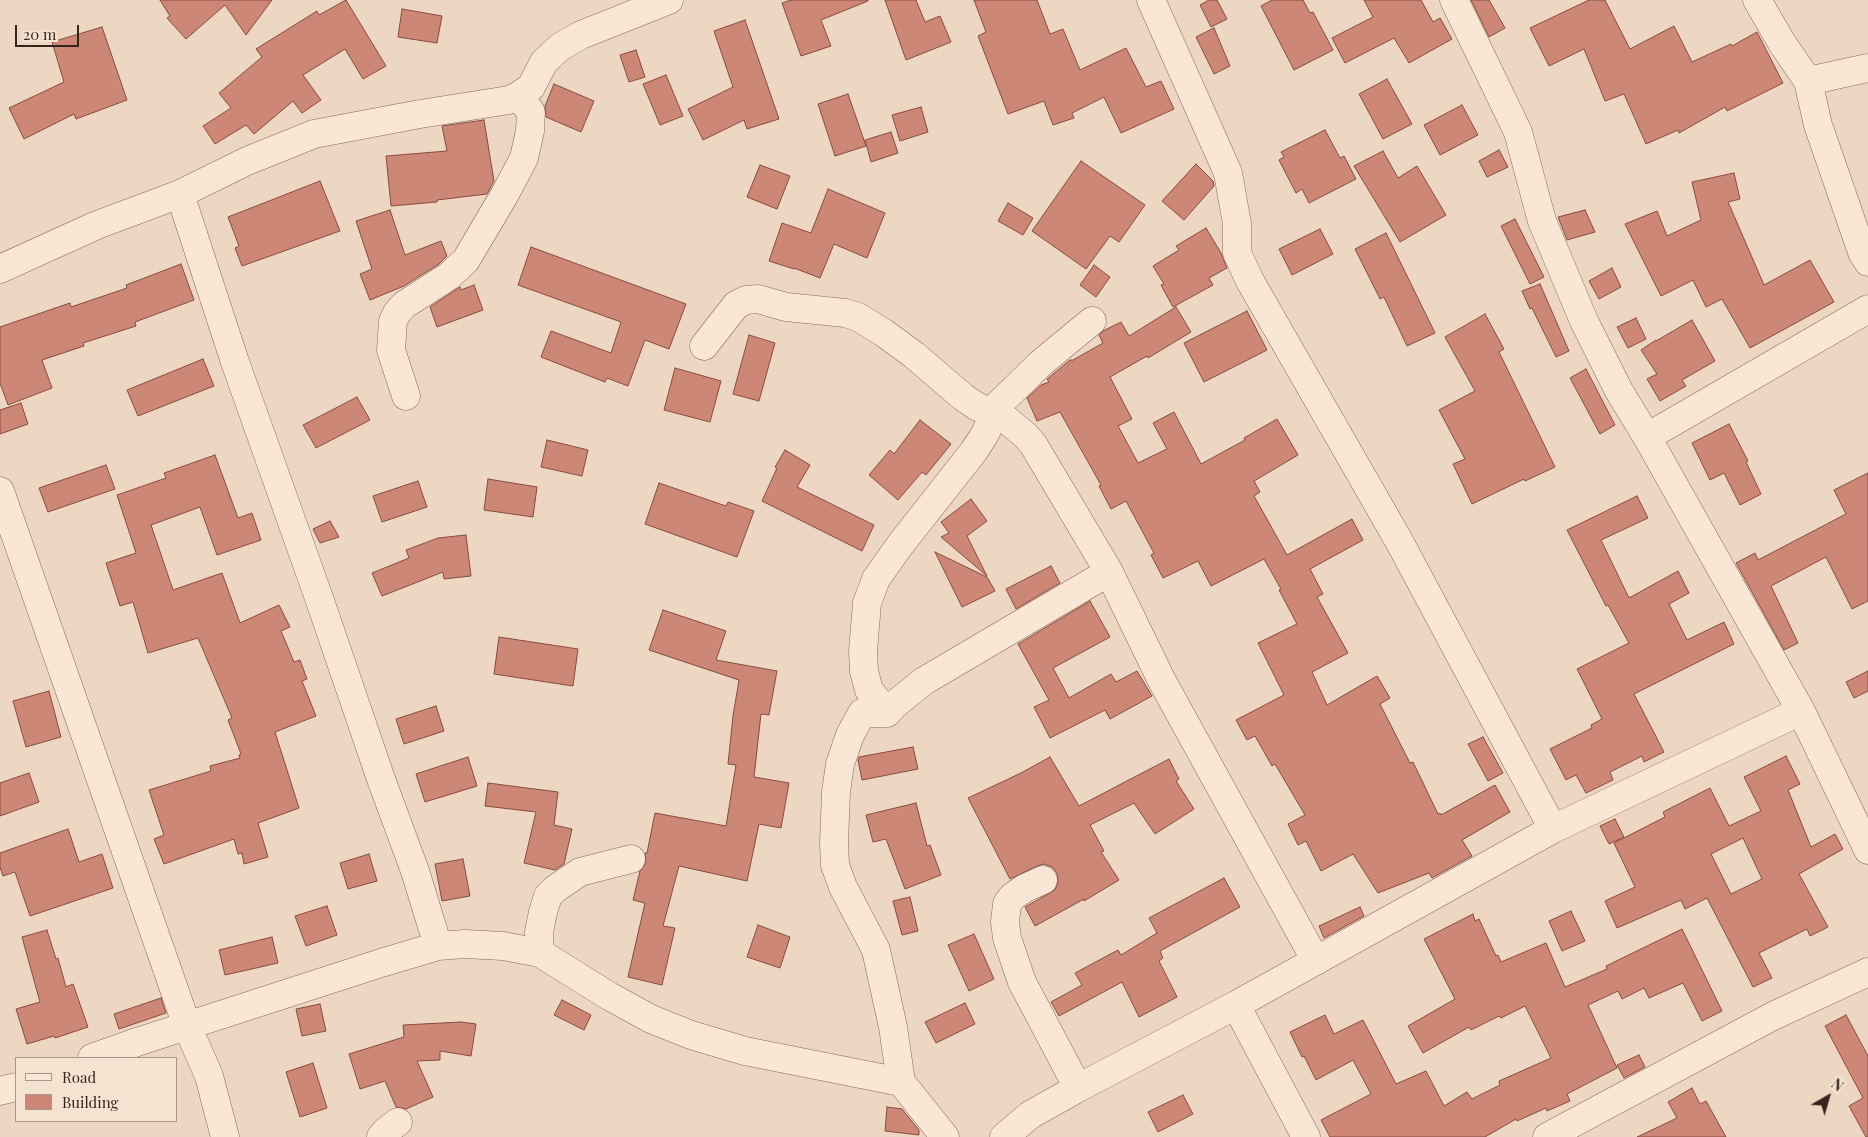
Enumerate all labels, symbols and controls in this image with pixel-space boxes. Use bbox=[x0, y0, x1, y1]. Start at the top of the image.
scale bar bbox=[18, 15, 81, 47]
text: 20 m bbox=[23, 24, 56, 44]
legend bbox=[15, 1057, 178, 1122]
text: Road bbox=[62, 1067, 96, 1087]
north arrow bbox=[1803, 1072, 1853, 1122]
text: N bbox=[1828, 1074, 1847, 1095]
text: Building bbox=[62, 1092, 118, 1112]

